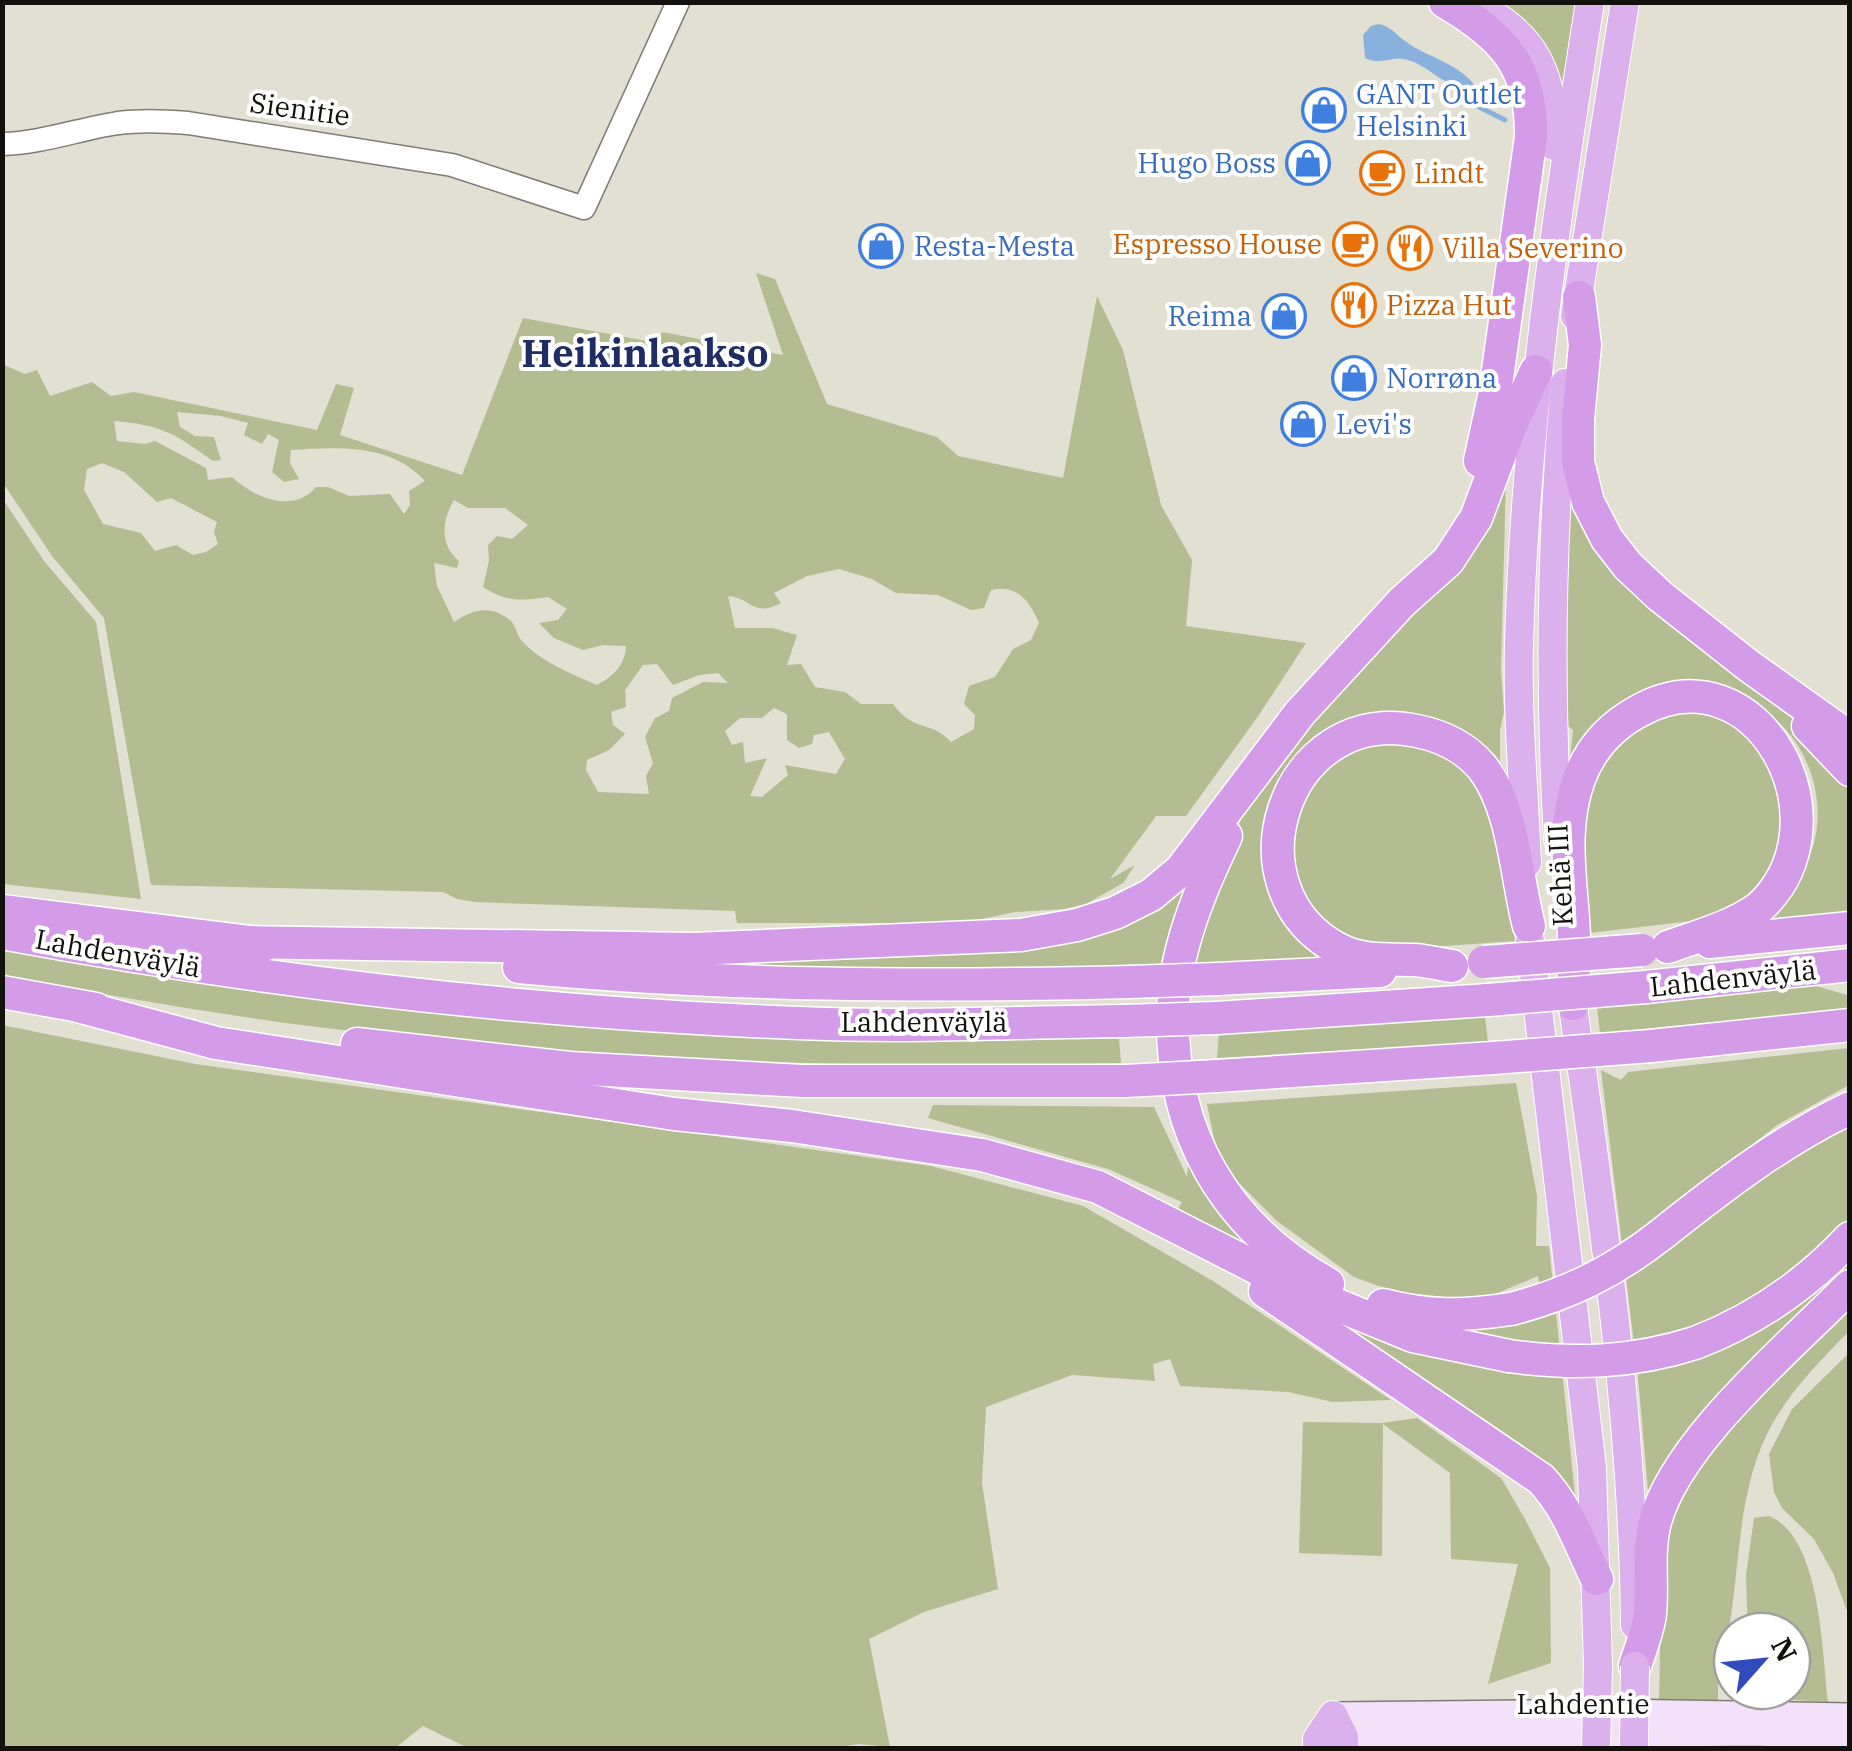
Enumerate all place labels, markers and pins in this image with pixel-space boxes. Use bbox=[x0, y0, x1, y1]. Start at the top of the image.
place label: GANT Outlet Helsinki bbox=[1356, 75, 1522, 144]
shop icon: GANT Outlet Helsinki bbox=[1301, 87, 1347, 133]
shop icon: Hugo Boss bbox=[1285, 140, 1331, 186]
place label: Hugo Boss bbox=[1138, 144, 1276, 181]
cafe icon: Lindt bbox=[1359, 150, 1405, 196]
place label: Lindt bbox=[1414, 154, 1484, 191]
cafe icon: Espresso House bbox=[1332, 221, 1378, 267]
shop icon: Resta-Mesta bbox=[858, 223, 904, 269]
place label: Espresso House bbox=[1113, 225, 1322, 262]
restaurant icon: Villa Severino bbox=[1387, 225, 1433, 271]
place label: Resta-Mesta bbox=[914, 227, 1075, 264]
place label: Villa Severino bbox=[1442, 229, 1624, 266]
restaurant icon: Pizza Hut bbox=[1331, 282, 1377, 328]
place label: Pizza Hut bbox=[1386, 286, 1512, 323]
shop icon: Reima bbox=[1261, 293, 1307, 339]
place label: Reima bbox=[1168, 297, 1252, 334]
shop icon: Norrøna bbox=[1331, 355, 1377, 401]
place label: Norrøna bbox=[1386, 359, 1497, 396]
shop icon: Levi's bbox=[1280, 401, 1326, 447]
place label: Levi's bbox=[1336, 405, 1412, 442]

